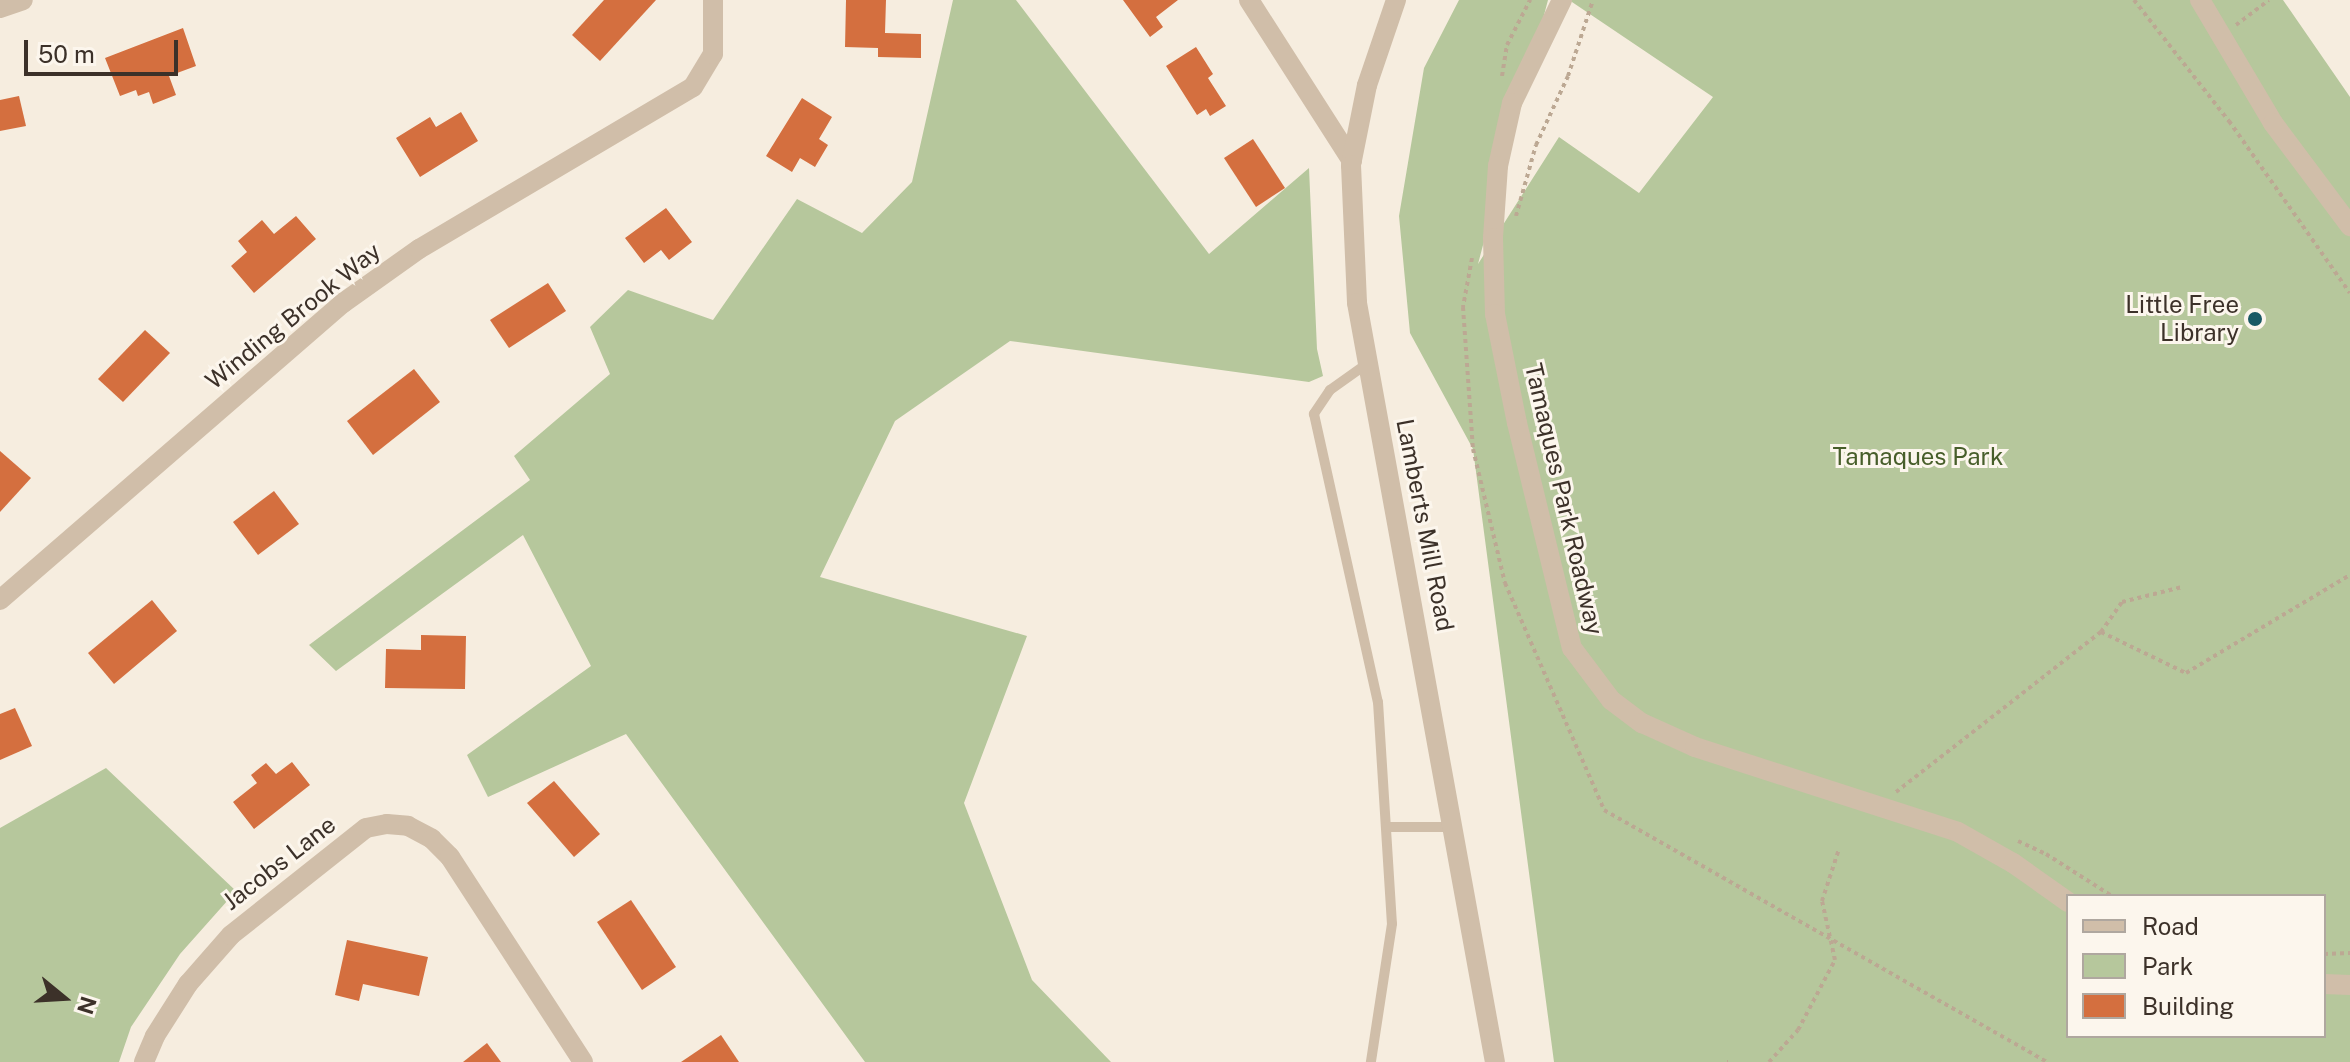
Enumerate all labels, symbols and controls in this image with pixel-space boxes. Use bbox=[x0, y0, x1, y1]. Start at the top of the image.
scale bar bbox=[28, 24, 182, 74]
text: 50 m bbox=[38, 40, 95, 68]
street label: Winding Brook Way bbox=[200, 236, 386, 396]
place label: Little Free Library bbox=[2125, 291, 2239, 347]
marker: Little Free Library bbox=[2246, 310, 2264, 328]
street label: Tamaques Park Roadway bbox=[1519, 360, 1609, 638]
street label: Lamberts Mill Road bbox=[1390, 416, 1460, 634]
park label: Tamaques Park bbox=[1833, 443, 2003, 471]
street label: Jacobs Lane bbox=[217, 810, 341, 916]
legend bbox=[2066, 894, 2326, 1038]
text: Road bbox=[2142, 912, 2199, 940]
text: Park bbox=[2142, 952, 2193, 980]
north arrow bbox=[24, 958, 104, 1038]
text: Building bbox=[2142, 992, 2234, 1020]
text: N bbox=[72, 993, 102, 1018]

